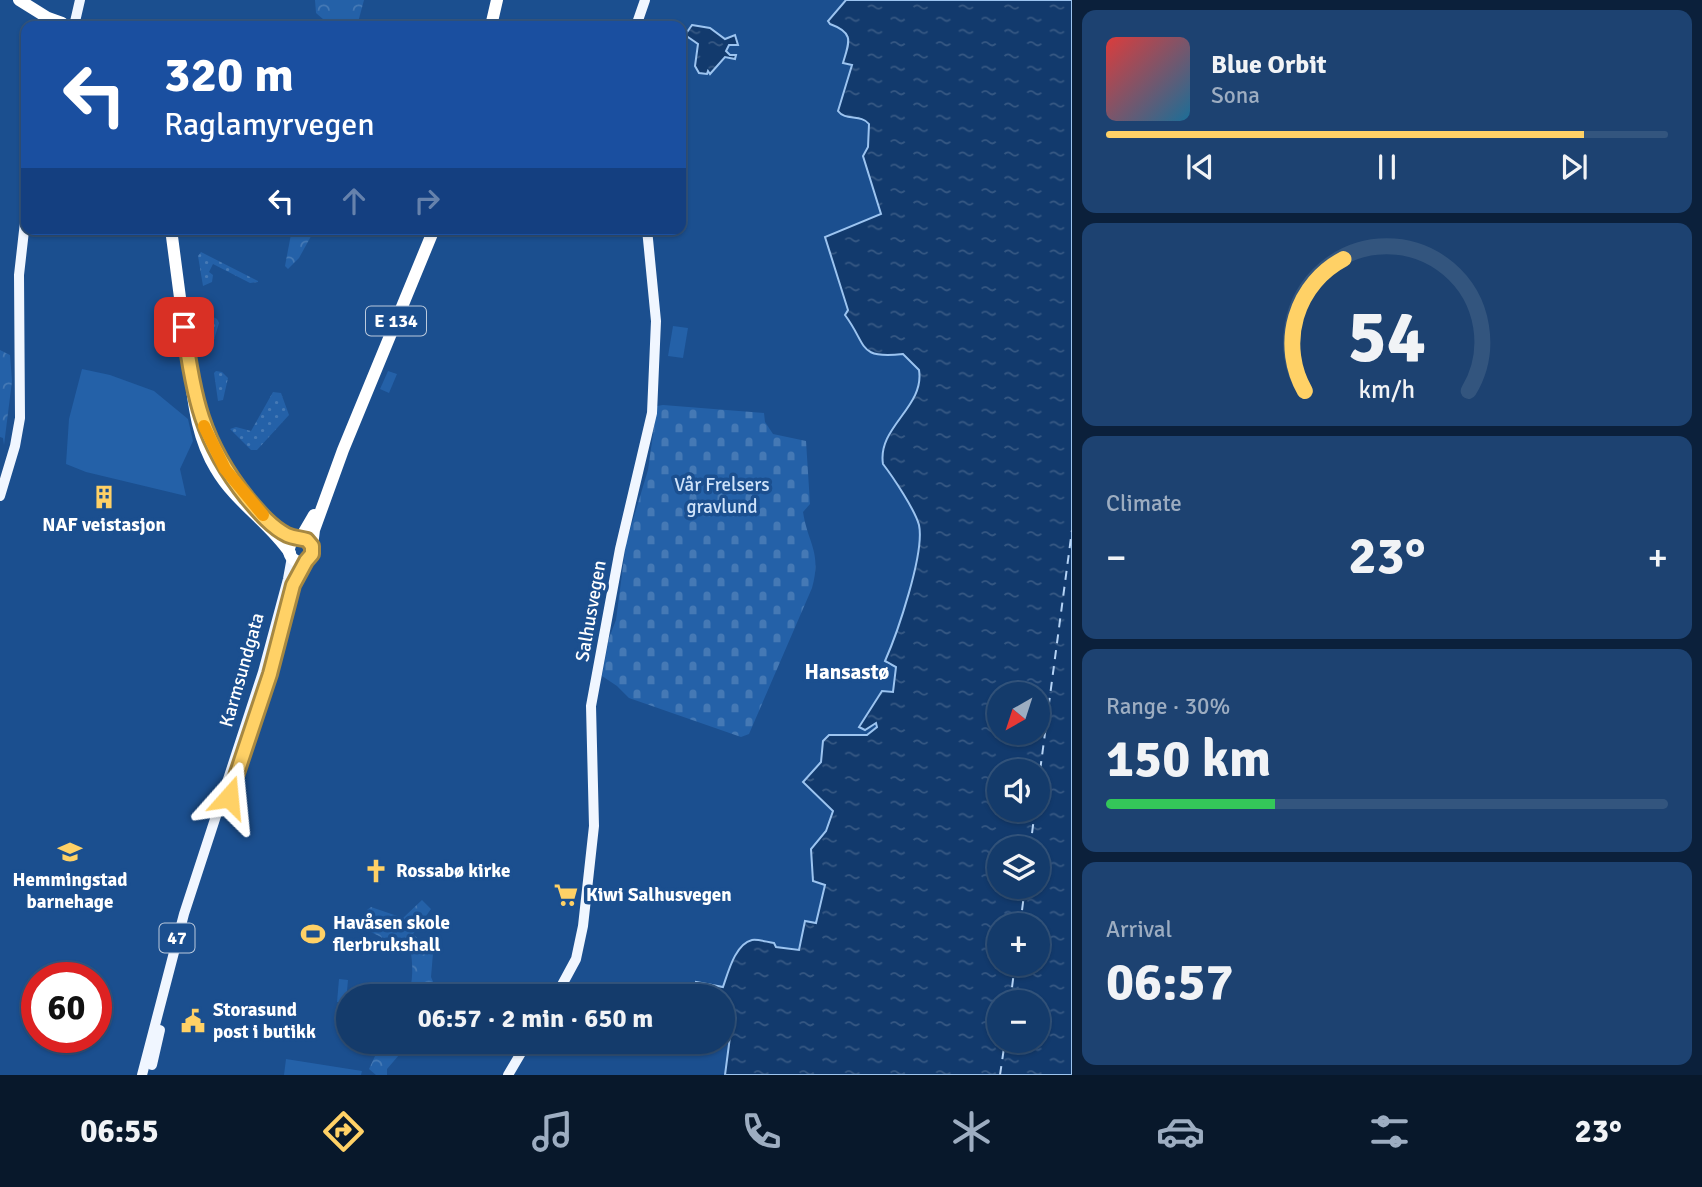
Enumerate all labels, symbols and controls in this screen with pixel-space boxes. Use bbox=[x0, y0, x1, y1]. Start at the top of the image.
text: 320 m bbox=[164, 45, 294, 105]
icon: left bbox=[49, 49, 140, 140]
text: Blue Orbit bbox=[1211, 49, 1327, 81]
text: Sona bbox=[1211, 81, 1260, 110]
text: Raglamyrvegen bbox=[164, 105, 375, 144]
icon: previous bbox=[1181, 148, 1219, 186]
icon: pause bbox=[1368, 148, 1406, 186]
icon: next bbox=[1555, 148, 1593, 186]
icon: left bbox=[262, 182, 300, 220]
icon: ahead bbox=[335, 182, 373, 220]
icon: right bbox=[408, 182, 446, 220]
text: 54 bbox=[1348, 293, 1426, 382]
pin bbox=[154, 297, 214, 357]
road number: E 134 bbox=[366, 306, 426, 335]
icon: arrive bbox=[165, 308, 203, 346]
text: km/h bbox=[1359, 373, 1415, 404]
park label: Vår Frelsers gravlund bbox=[674, 473, 770, 519]
building icon: NAF veistasjon bbox=[90, 483, 118, 511]
text: Climate bbox=[1106, 489, 1182, 518]
place label: NAF veistasjon bbox=[42, 513, 166, 537]
text: 23° bbox=[1349, 524, 1425, 588]
text: − bbox=[1106, 534, 1127, 581]
text: + bbox=[1647, 534, 1668, 581]
street label: Salhusvegen bbox=[570, 558, 612, 664]
street label: Karmsundgata bbox=[214, 610, 270, 730]
district label: Hansastø bbox=[805, 659, 889, 685]
north arrow bbox=[987, 682, 1050, 746]
map controls bbox=[987, 682, 1050, 1053]
text: Range · 30% bbox=[1106, 692, 1230, 721]
text: 150 km bbox=[1106, 727, 1271, 791]
button: sound bbox=[987, 759, 1050, 822]
position arrow bbox=[192, 760, 266, 834]
button: layers bbox=[987, 836, 1050, 899]
school or university icon: Hemmingstad barnehage bbox=[56, 838, 84, 866]
church icon: Rossabø kirke bbox=[362, 857, 390, 885]
place label: Rossabø kirke bbox=[396, 859, 510, 883]
place label: Hemmingstad barnehage bbox=[13, 868, 127, 914]
supermarket icon: Kiwi Salhusvegen bbox=[552, 881, 580, 909]
place label: Kiwi Salhusvegen bbox=[586, 883, 732, 907]
place label: Havåsen skole flerbrukshall bbox=[332, 911, 450, 957]
button: + bbox=[987, 913, 1050, 976]
text: Arrival bbox=[1106, 915, 1172, 944]
sports icon: Havåsen skole flerbrukshall bbox=[299, 920, 327, 948]
road number: 47 bbox=[160, 923, 194, 953]
text: 06:57 bbox=[1106, 950, 1234, 1014]
speed limit sign: 60 bbox=[21, 962, 112, 1053]
button: − bbox=[987, 990, 1050, 1053]
place label: Storasund post i butikk bbox=[213, 998, 316, 1044]
text: 06:57 · 2 min · 650 m bbox=[418, 1003, 653, 1035]
public building icon: Storasund post i butikk bbox=[179, 1007, 207, 1035]
icon: directions bbox=[319, 1107, 368, 1156]
icon: music bbox=[528, 1107, 577, 1156]
icon: phone bbox=[737, 1107, 786, 1156]
icon: climate bbox=[947, 1107, 996, 1156]
icon: car bbox=[1156, 1107, 1205, 1156]
icon: filters bbox=[1365, 1107, 1414, 1156]
text: 06:55 bbox=[80, 1112, 159, 1151]
text: 23° bbox=[1574, 1112, 1622, 1151]

